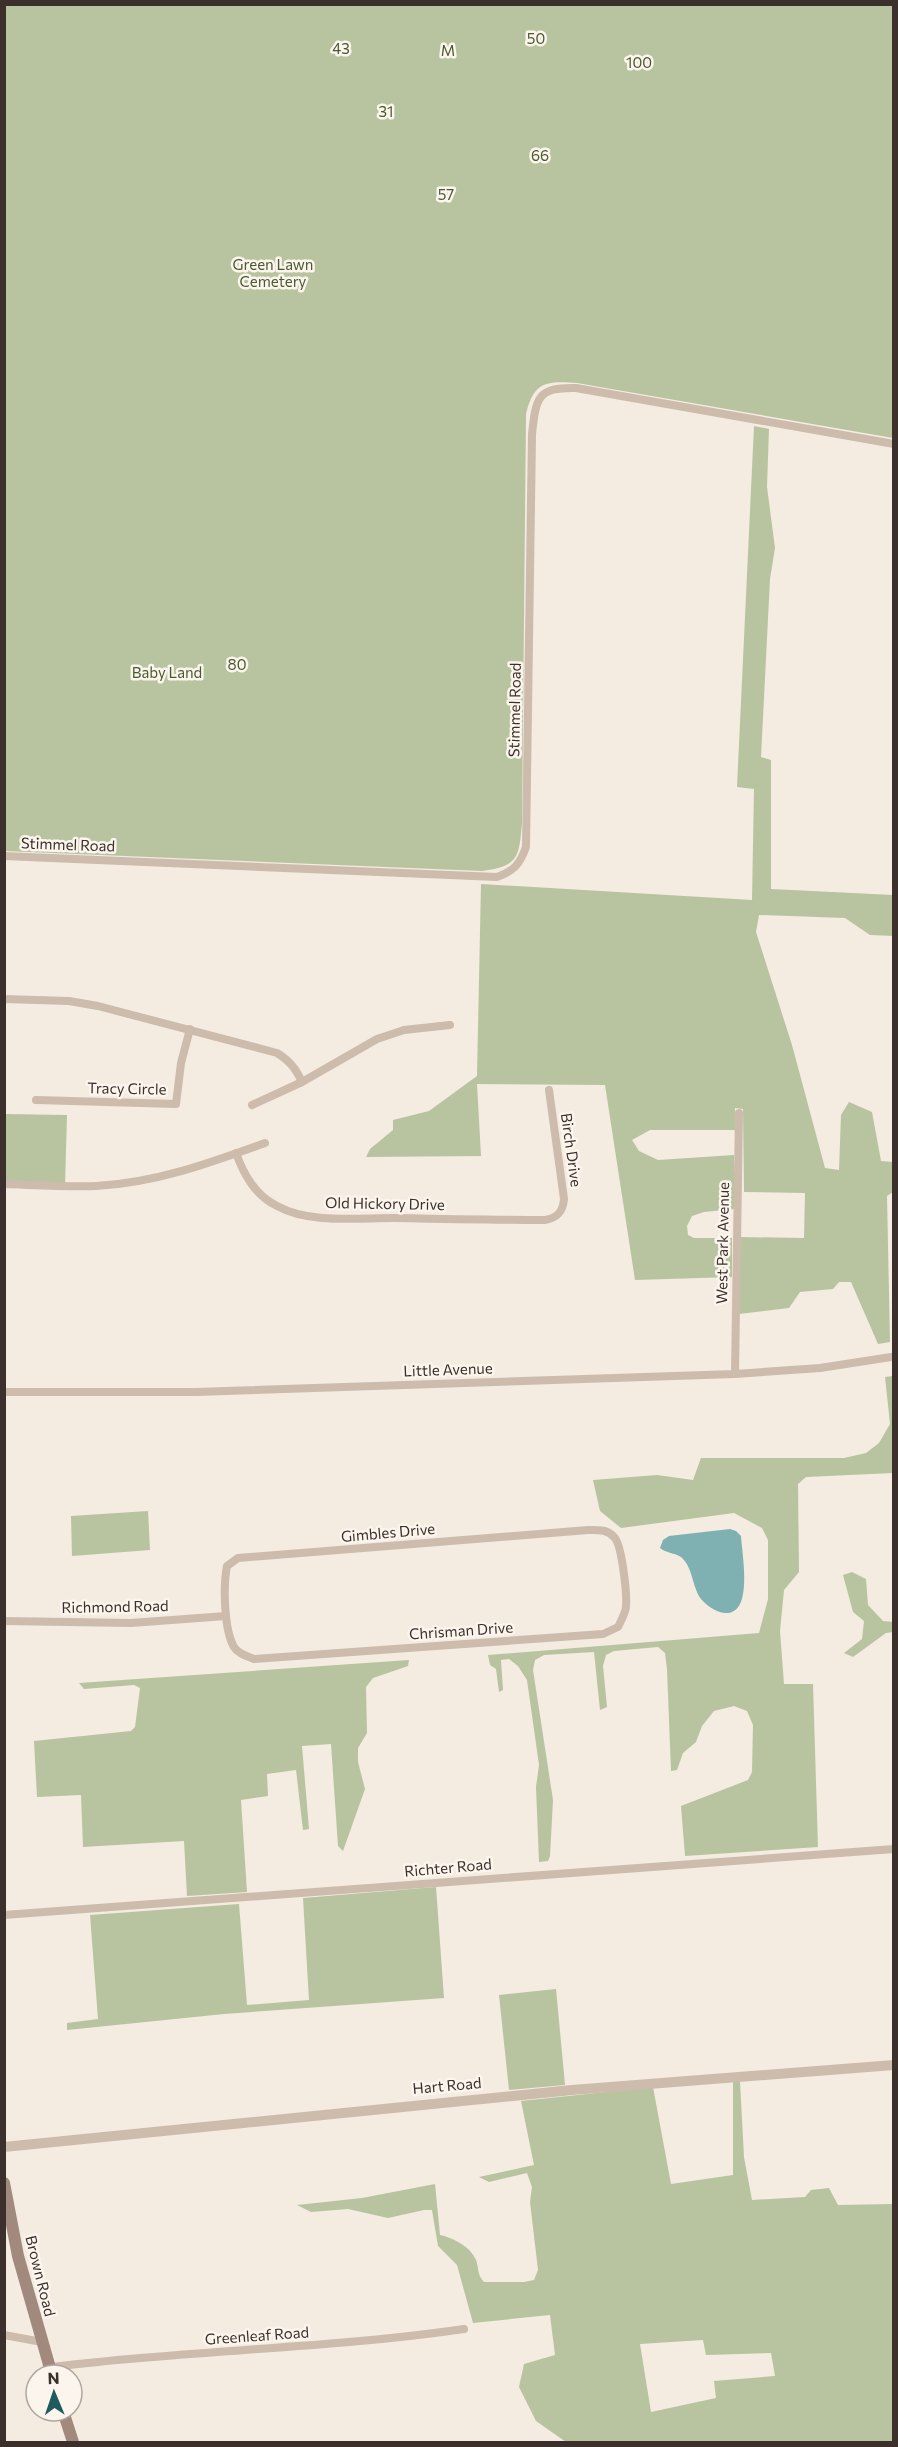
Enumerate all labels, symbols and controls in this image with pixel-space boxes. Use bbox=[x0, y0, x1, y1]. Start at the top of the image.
park label: 50 bbox=[527, 29, 545, 47]
park label: 43 bbox=[332, 39, 350, 57]
park label: M bbox=[441, 41, 455, 59]
park label: 100 bbox=[626, 53, 652, 71]
park label: 31 bbox=[379, 102, 393, 120]
park label: 66 bbox=[531, 146, 549, 164]
park label: 57 bbox=[438, 185, 454, 203]
park label: Green Lawn Cemetery bbox=[233, 255, 313, 290]
park label: 80 bbox=[228, 655, 246, 673]
park label: Baby Land bbox=[132, 663, 202, 681]
street label: Stimmel Road bbox=[504, 663, 524, 757]
street label: Stimmel Road bbox=[21, 833, 116, 855]
street label: Tracy Circle bbox=[87, 1078, 167, 1098]
street label: Birch Drive bbox=[558, 1112, 586, 1188]
street label: West Park Avenue bbox=[712, 1182, 732, 1304]
street label: Old Hickory Drive bbox=[325, 1193, 445, 1213]
street label: Little Avenue bbox=[403, 1358, 493, 1380]
street label: Gimbles Drive bbox=[340, 1519, 436, 1545]
street label: Richmond Road bbox=[61, 1596, 169, 1616]
street label: Chrisman Drive bbox=[408, 1617, 514, 1643]
street label: Richter Road bbox=[403, 1854, 492, 1880]
street label: Hart Road bbox=[412, 2073, 482, 2097]
street label: Brown Road bbox=[22, 2233, 60, 2318]
street label: Greenleaf Road bbox=[204, 2322, 310, 2348]
north arrow bbox=[24, 2363, 84, 2423]
text: N bbox=[47, 2368, 60, 2387]

